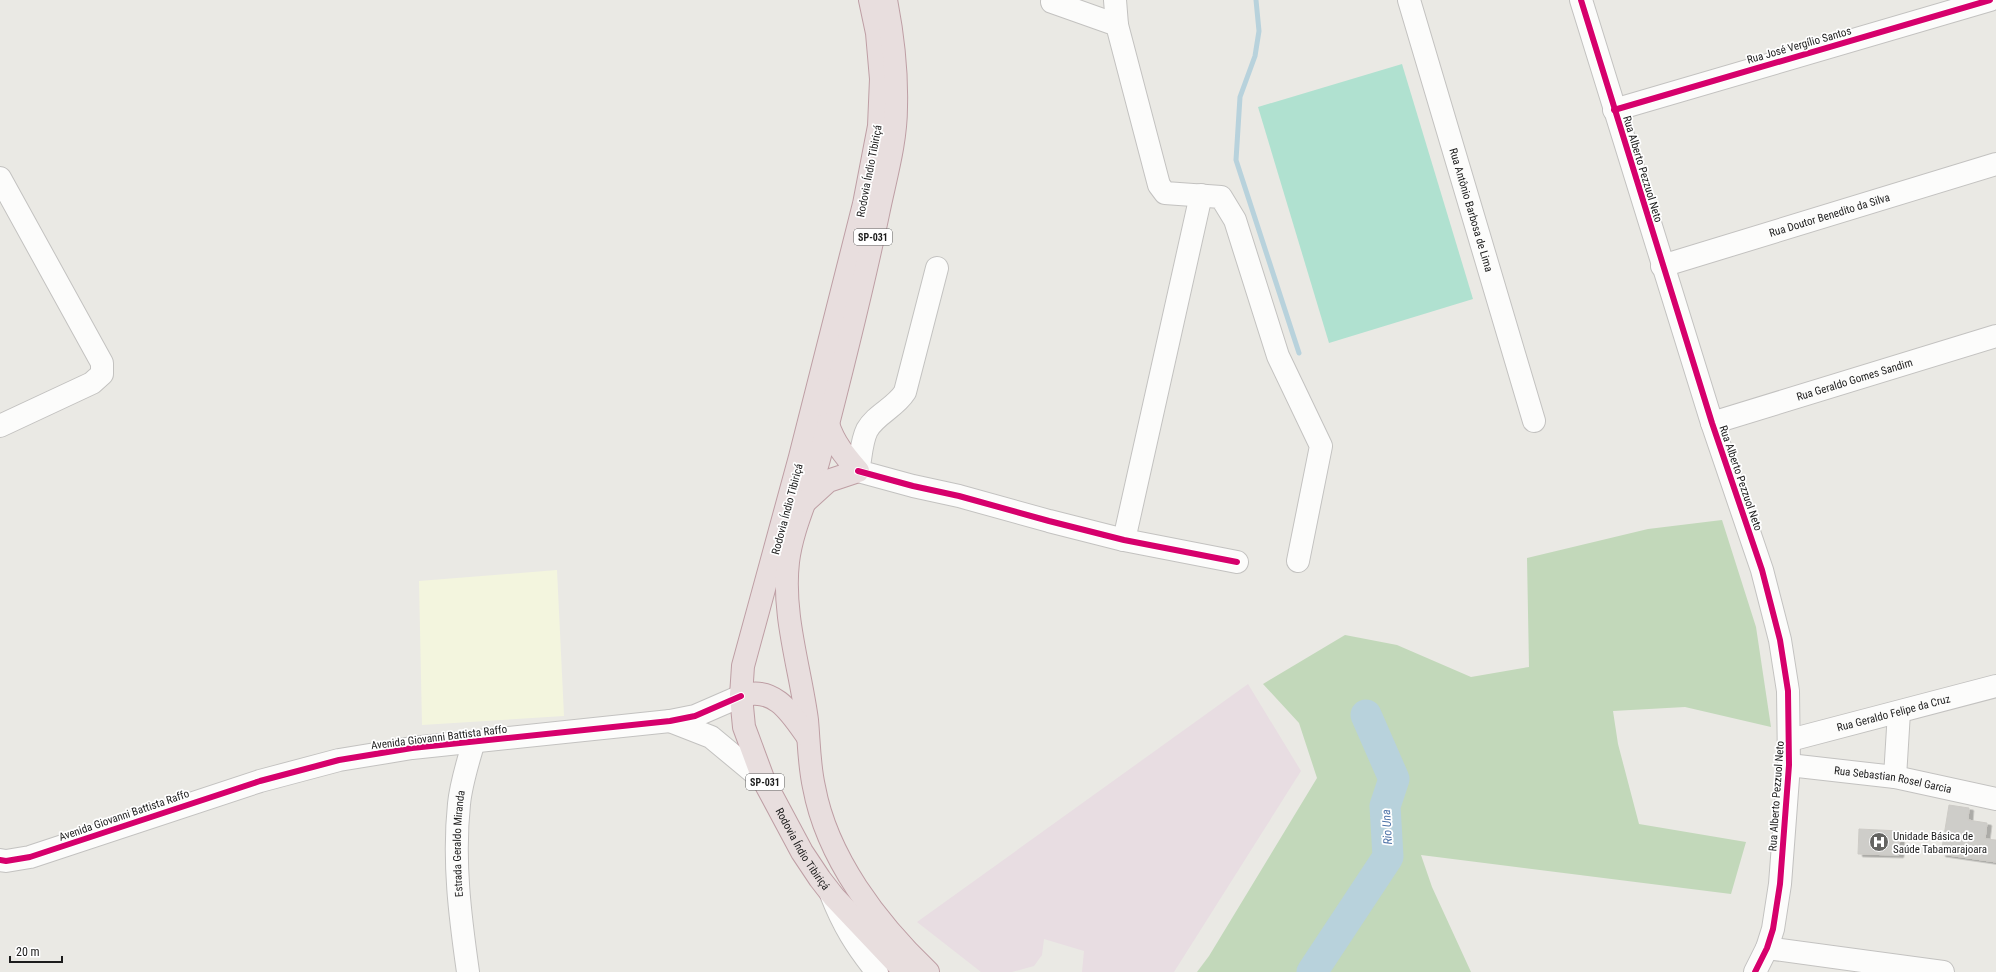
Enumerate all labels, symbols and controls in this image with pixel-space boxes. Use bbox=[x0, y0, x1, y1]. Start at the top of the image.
street label: Rua José Vergílio Santos bbox=[1745, 24, 1853, 67]
street label: Rua Alberto Pezzuol Neto bbox=[1620, 114, 1665, 224]
street label: Rodovia Índio Tibiriçá bbox=[854, 124, 885, 218]
street label: Rua Antônio Barbosa de Lima bbox=[1446, 147, 1495, 273]
street label: Rua Doutor Benedito da Silva bbox=[1768, 191, 1891, 240]
road number: SP-031 bbox=[854, 229, 892, 245]
street label: Rua Geraldo Gomes Sandim bbox=[1795, 356, 1914, 404]
street label: Rua Alberto Pezzuol Neto bbox=[1716, 424, 1765, 533]
street label: Rodovia Índio Tibiriçá bbox=[769, 462, 806, 556]
street label: Rua Geraldo Felipe da Cruz bbox=[1836, 692, 1952, 734]
street label: Avenida Giovanni Battista Raffo bbox=[370, 723, 508, 752]
street label: Rua Alberto Pezzuol Neto bbox=[1766, 740, 1787, 852]
street label: Rua Sebastian Rosel Garcia bbox=[1833, 764, 1953, 796]
road number: SP-031 bbox=[746, 774, 784, 790]
street label: Avenida Giovanni Battista Raffo bbox=[57, 787, 191, 844]
street label: Estrada Geraldo Miranda bbox=[451, 789, 468, 898]
street label: Rodovia Índio Tibiriçá bbox=[773, 806, 832, 893]
water label: Rio Una bbox=[1379, 809, 1395, 845]
place label: Unidade Básica de Saúde Tabamarajoara bbox=[1893, 830, 1987, 856]
hospital icon: Unidade Básica de Saúde Tabamarajoara bbox=[1868, 831, 1890, 853]
scale bar bbox=[10, 938, 62, 964]
text: 20 m bbox=[16, 945, 40, 959]

